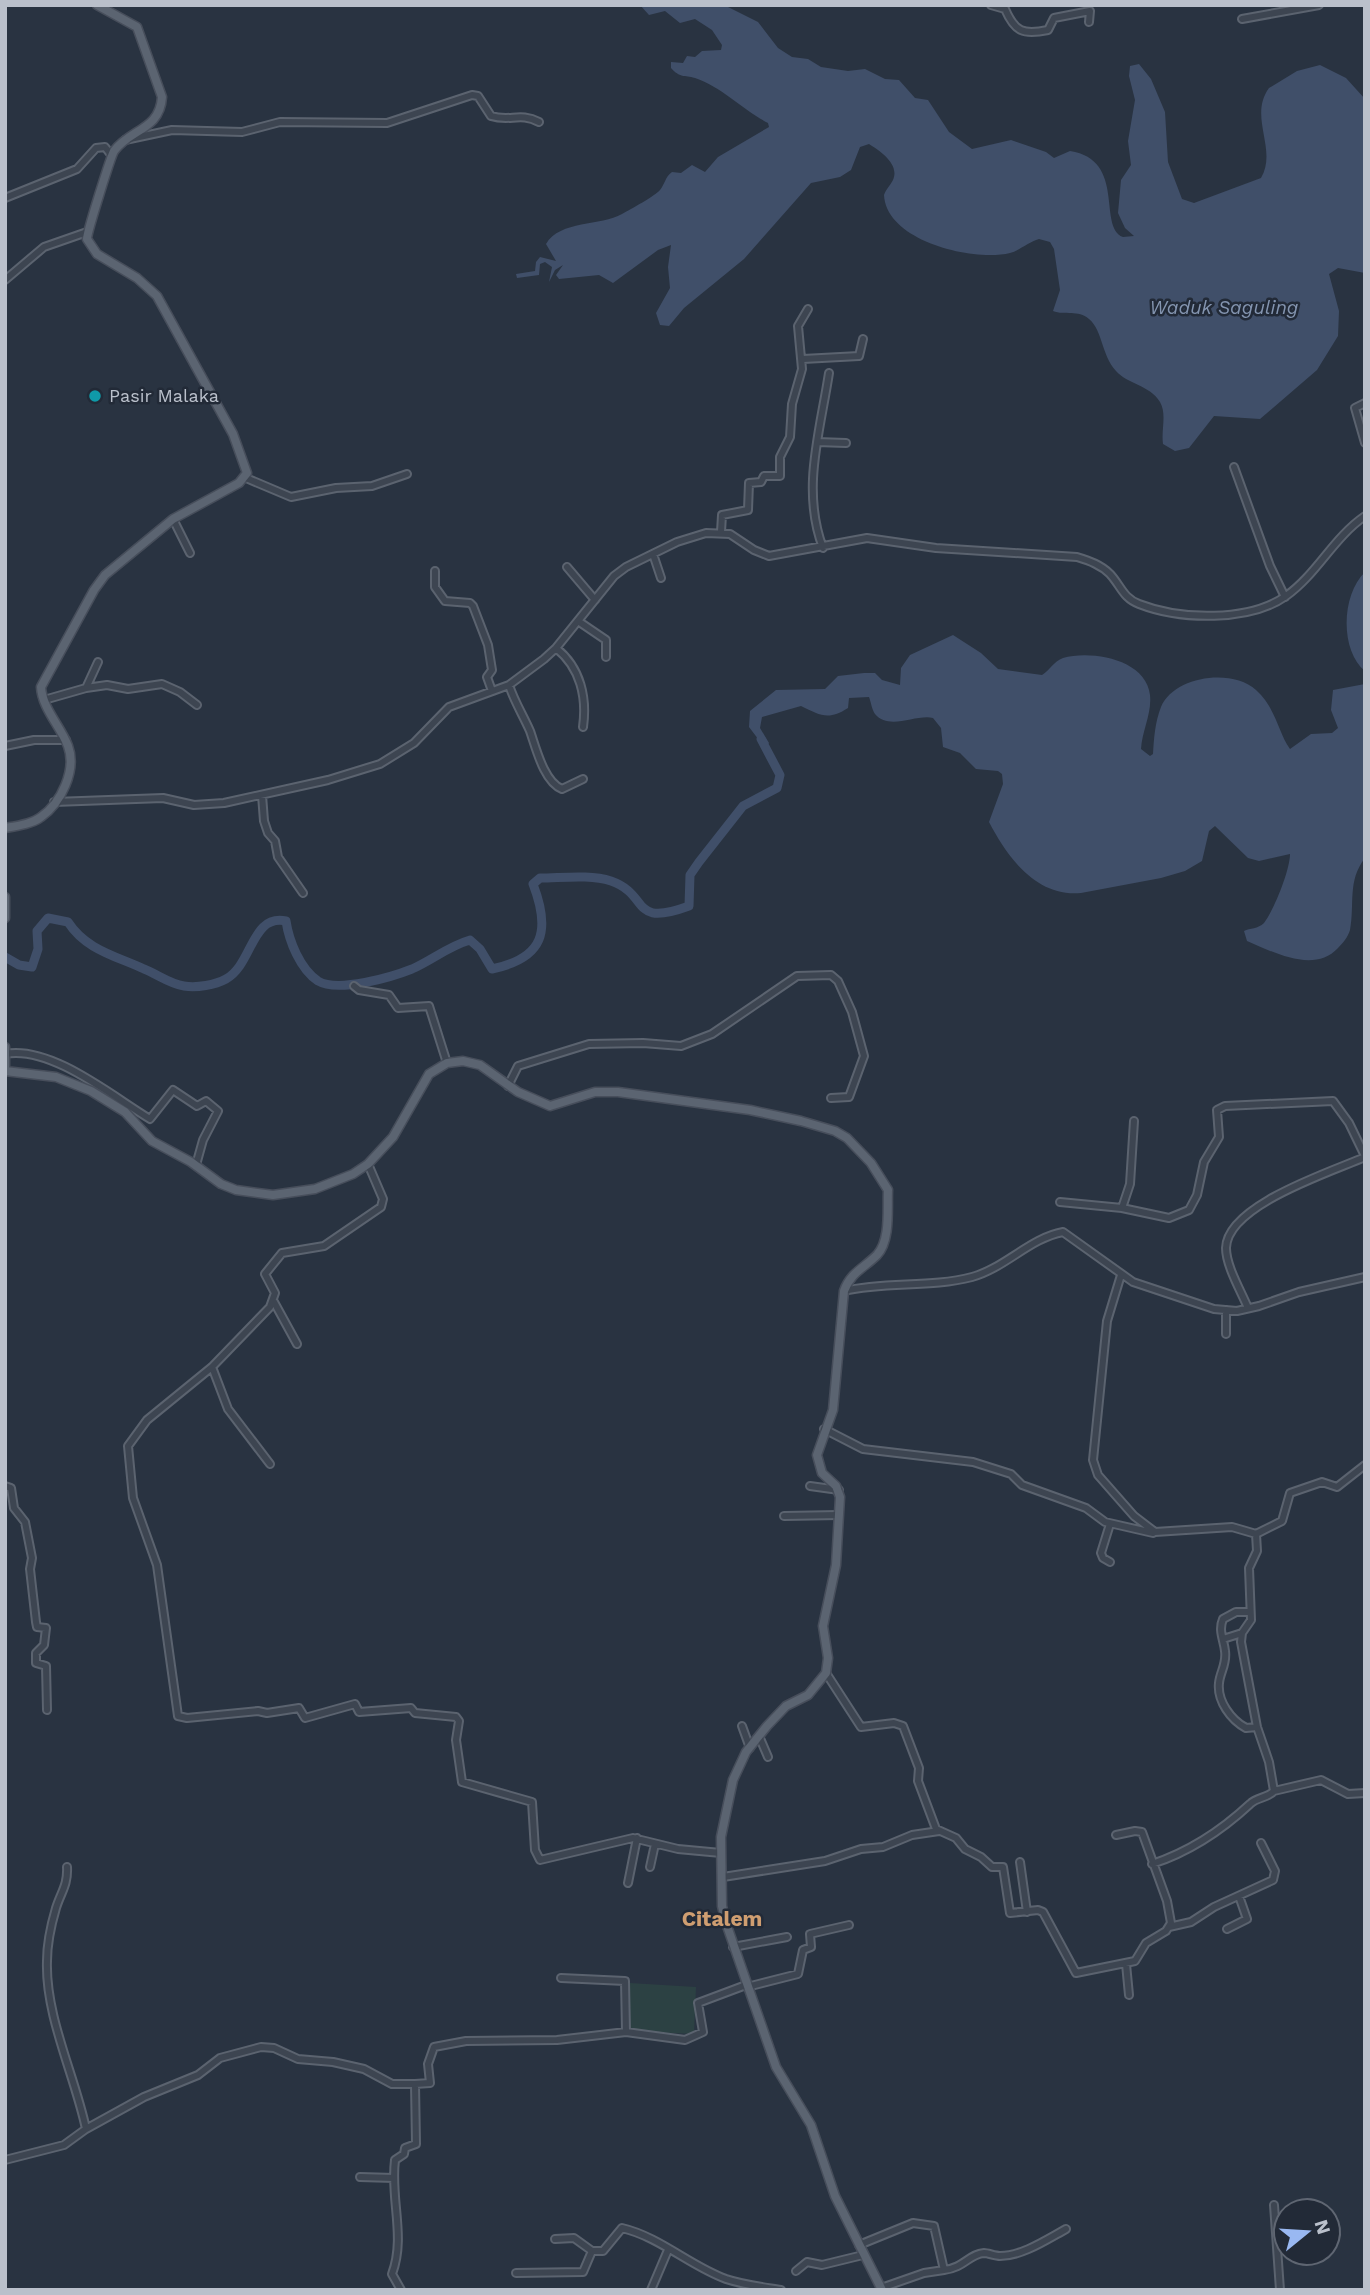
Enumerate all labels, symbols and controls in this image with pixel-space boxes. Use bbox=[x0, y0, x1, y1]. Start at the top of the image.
water label: Waduk Saguling bbox=[1150, 296, 1299, 319]
place label: Pasir Malaka bbox=[109, 385, 219, 406]
marker: Pasir Malaka bbox=[87, 388, 103, 404]
district label: Citalem bbox=[682, 1906, 762, 1931]
north arrow bbox=[1272, 2197, 1342, 2267]
text: N bbox=[1310, 2217, 1336, 2237]

